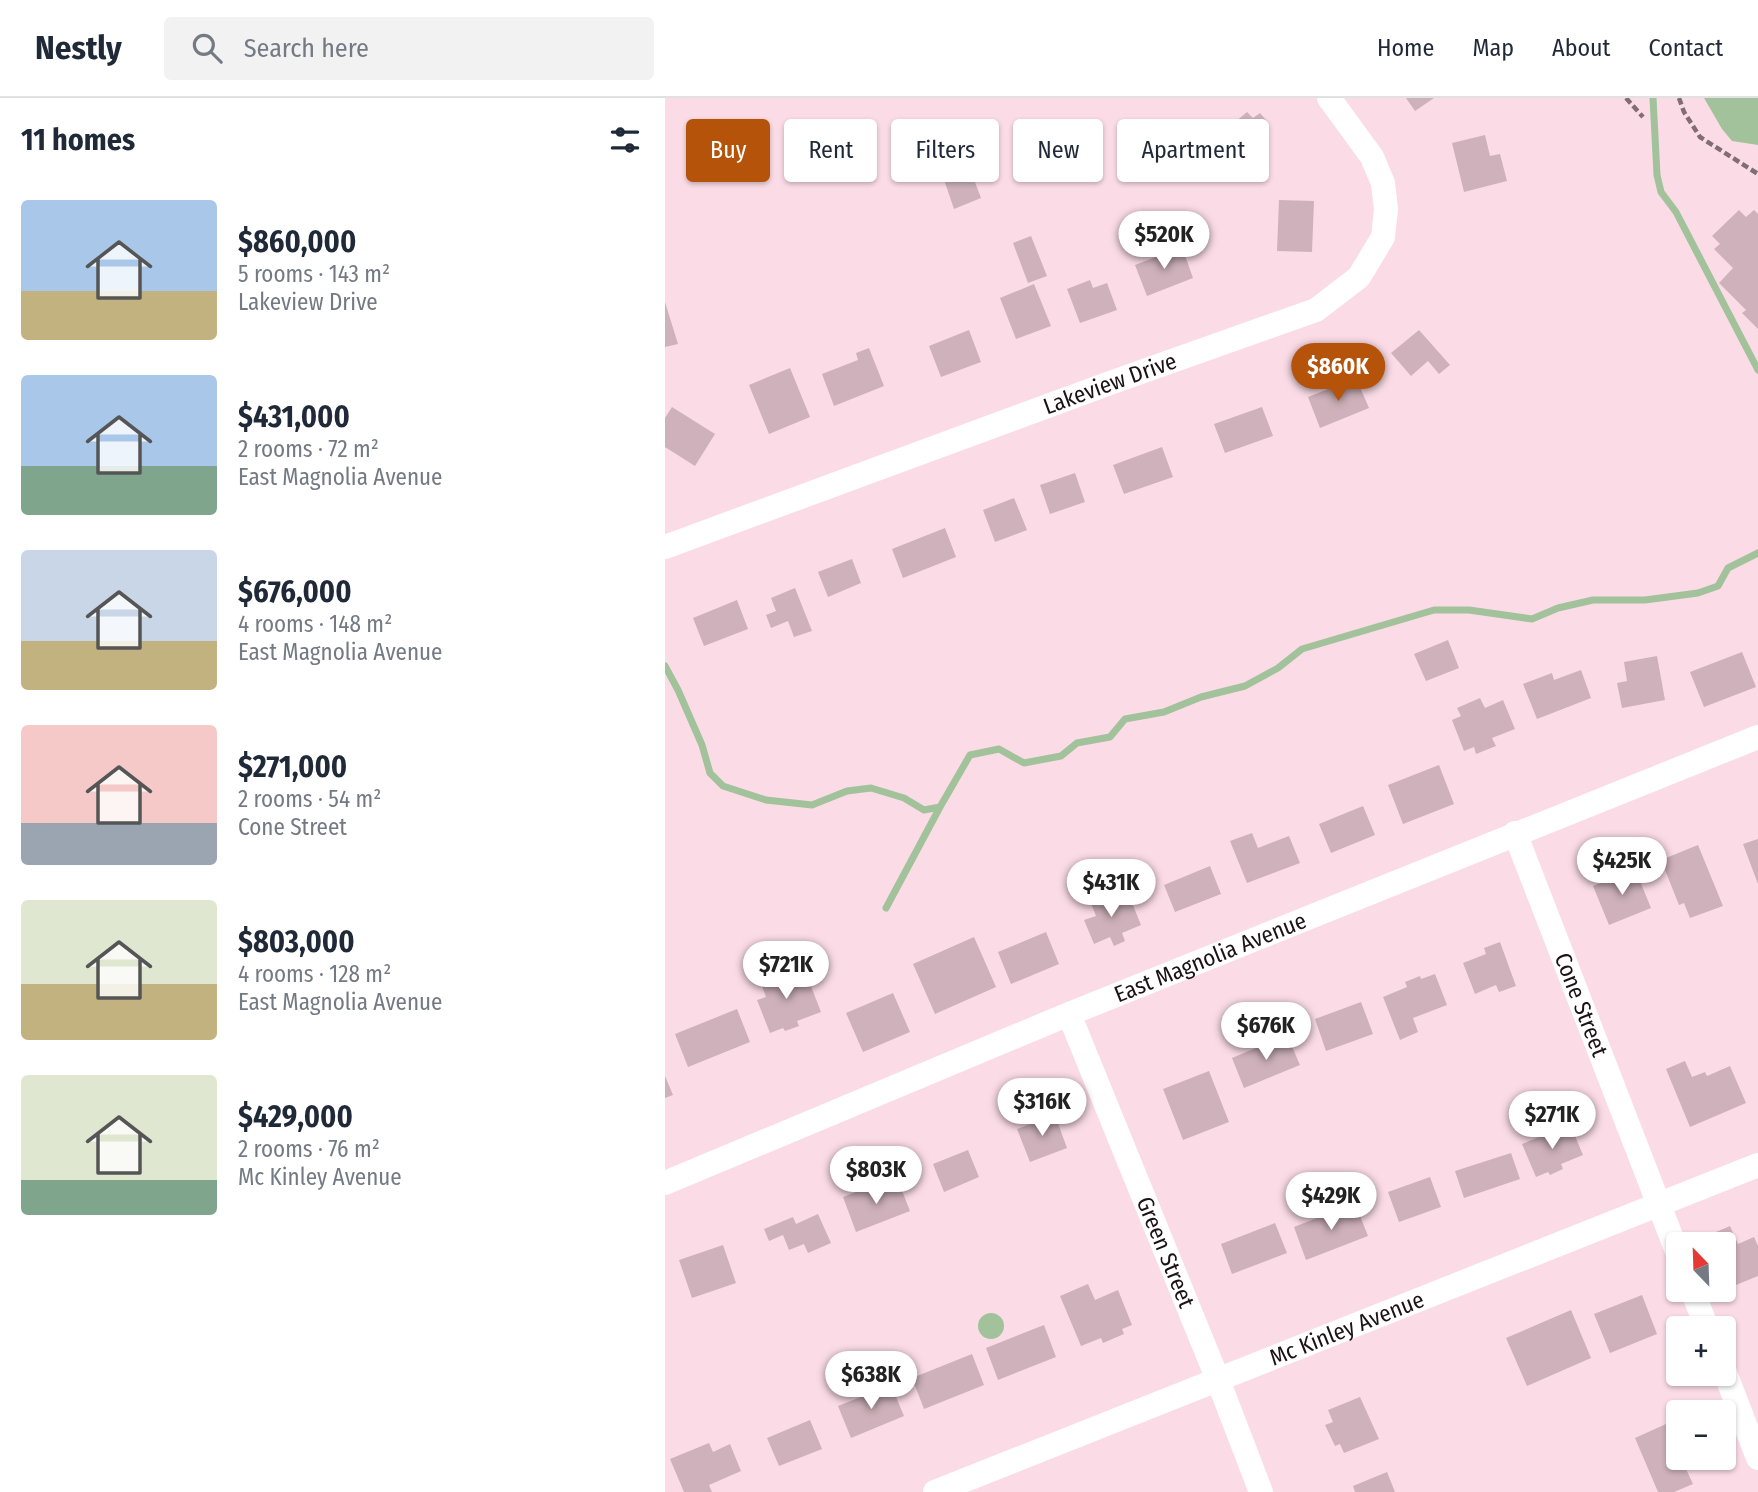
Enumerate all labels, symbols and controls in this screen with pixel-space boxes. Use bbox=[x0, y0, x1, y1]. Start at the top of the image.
search box bbox=[164, 17, 654, 80]
text: Nestly bbox=[35, 28, 122, 68]
icon: search bbox=[188, 29, 226, 67]
text: Search here bbox=[244, 33, 369, 64]
text: Home bbox=[1377, 34, 1434, 62]
text: Map bbox=[1472, 34, 1514, 62]
text: About bbox=[1552, 34, 1610, 62]
text: Contact bbox=[1648, 34, 1723, 62]
chip: Buy bbox=[686, 119, 770, 182]
chip: Rent bbox=[784, 119, 877, 182]
chip: Filters bbox=[891, 119, 999, 182]
chip: New bbox=[1013, 119, 1103, 182]
chip: Apartment bbox=[1117, 119, 1269, 182]
icon: filters bbox=[606, 121, 644, 159]
text: 11 homes bbox=[21, 122, 135, 158]
pin: $520K bbox=[1115, 212, 1213, 271]
text: $520K bbox=[1134, 220, 1194, 248]
text: $860,000 bbox=[238, 224, 356, 260]
icon: home bbox=[77, 228, 161, 312]
text: 5 rooms · 143 m² bbox=[238, 260, 390, 288]
text: Lakeview Drive bbox=[238, 288, 378, 316]
pin: $860K bbox=[1289, 344, 1387, 403]
street label: Lakeview Drive bbox=[1039, 347, 1180, 420]
text: $860K bbox=[1307, 352, 1369, 380]
text: $431,000 bbox=[238, 399, 350, 435]
icon: home bbox=[77, 403, 161, 487]
text: 2 rooms · 72 m² bbox=[238, 435, 379, 463]
text: East Magnolia Avenue bbox=[238, 463, 442, 491]
text: $676,000 bbox=[238, 574, 352, 610]
icon: home bbox=[77, 578, 161, 662]
text: 4 rooms · 148 m² bbox=[238, 610, 392, 638]
text: East Magnolia Avenue bbox=[238, 638, 442, 666]
text: $271,000 bbox=[238, 749, 347, 785]
icon: home bbox=[77, 753, 161, 837]
text: 2 rooms · 54 m² bbox=[238, 785, 381, 813]
text: Cone Street bbox=[238, 813, 347, 841]
pin: $425K bbox=[1573, 838, 1671, 897]
text: $425K bbox=[1593, 846, 1651, 874]
pin: $431K bbox=[1062, 860, 1160, 919]
text: $431K bbox=[1083, 868, 1139, 896]
street label: East Magnolia Avenue bbox=[1110, 906, 1310, 1008]
text: $803,000 bbox=[238, 924, 355, 960]
icon: home bbox=[77, 928, 161, 1012]
pin: $721K bbox=[737, 942, 835, 1001]
street label: Cone Street bbox=[1549, 949, 1614, 1061]
text: $721K bbox=[759, 950, 813, 978]
text: 4 rooms · 128 m² bbox=[238, 960, 391, 988]
text: East Magnolia Avenue bbox=[238, 988, 442, 1016]
pin: $676K bbox=[1217, 1002, 1315, 1062]
text: $676K bbox=[1237, 1011, 1295, 1039]
pin: $316K bbox=[993, 1079, 1091, 1138]
text: $316K bbox=[1014, 1087, 1071, 1115]
pin: $271K bbox=[1503, 1091, 1601, 1151]
text: $429,000 bbox=[238, 1099, 353, 1135]
text: $271K bbox=[1525, 1100, 1579, 1128]
icon: home bbox=[77, 1103, 161, 1187]
text: 2 rooms · 76 m² bbox=[238, 1135, 380, 1163]
pin: $803K bbox=[827, 1146, 925, 1206]
text: $803K bbox=[846, 1155, 906, 1183]
text: Mc Kinley Avenue bbox=[238, 1163, 402, 1191]
pin: $429K bbox=[1282, 1172, 1380, 1232]
text: $429K bbox=[1302, 1181, 1360, 1209]
street label: Green Street bbox=[1131, 1192, 1201, 1312]
north arrow bbox=[1666, 1232, 1736, 1302]
map controls bbox=[1666, 1232, 1736, 1470]
street label: Mc Kinley Avenue bbox=[1265, 1285, 1428, 1372]
button: + bbox=[1666, 1316, 1736, 1386]
pin: $638K bbox=[822, 1352, 920, 1411]
text: $638K bbox=[841, 1360, 901, 1388]
button: − bbox=[1666, 1400, 1736, 1470]

